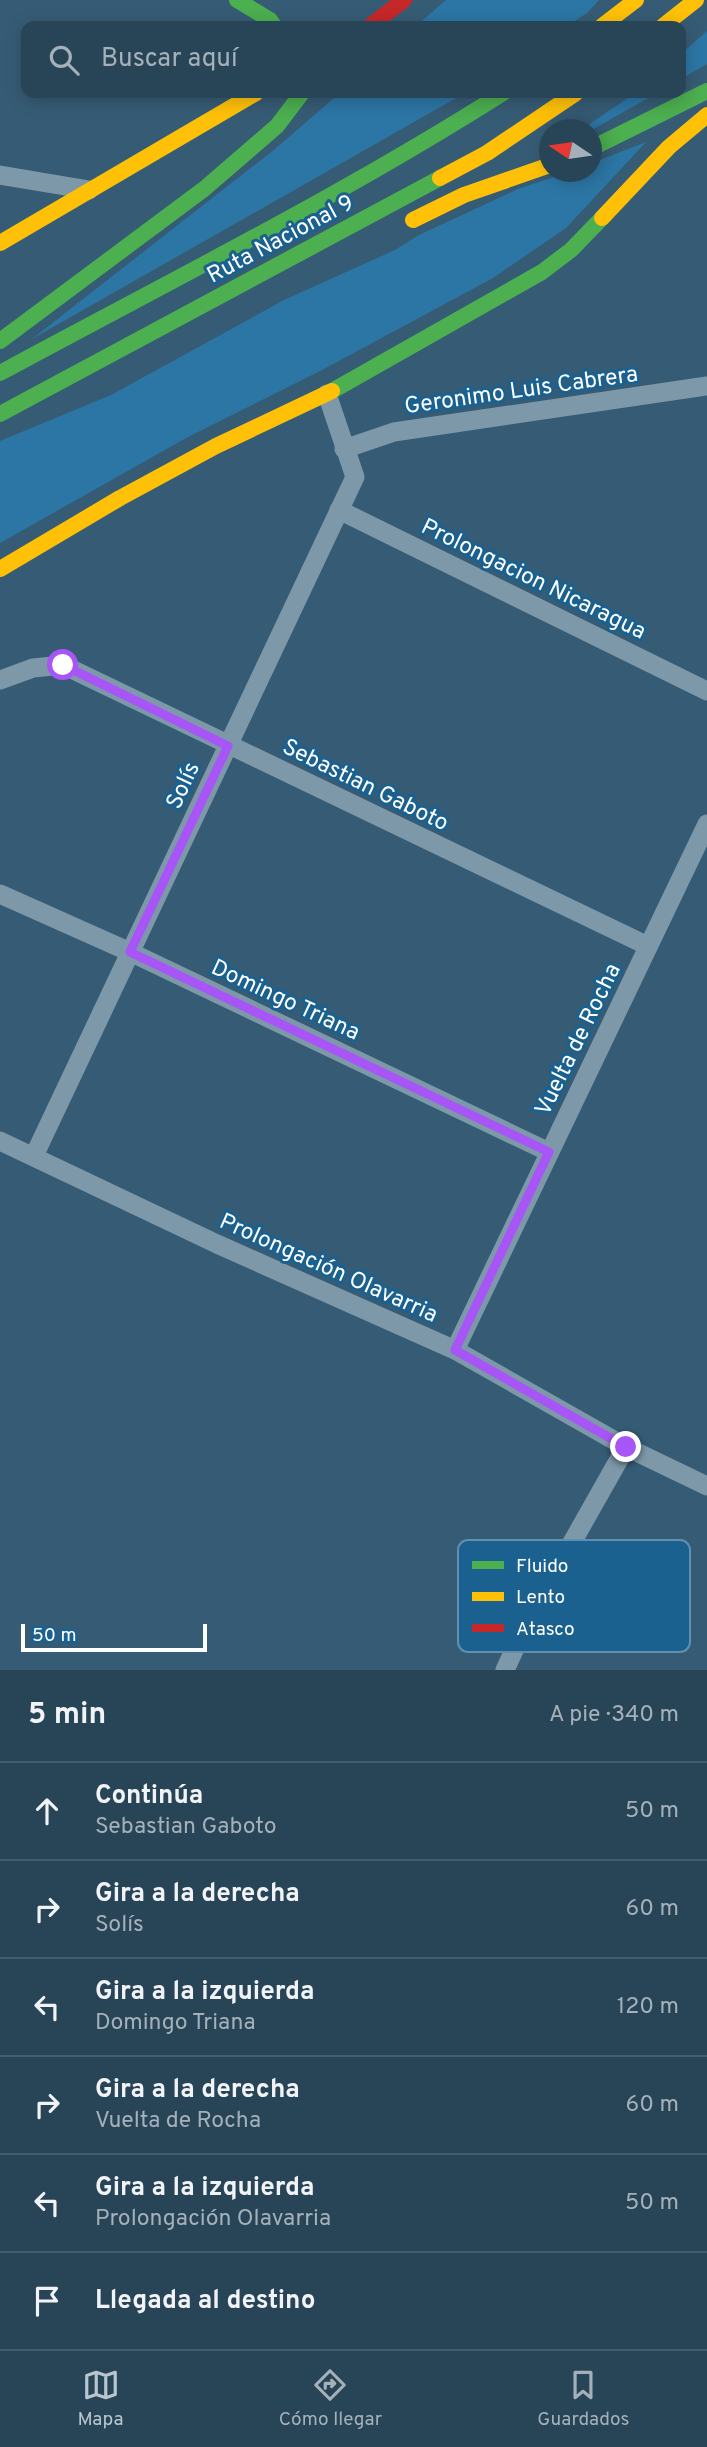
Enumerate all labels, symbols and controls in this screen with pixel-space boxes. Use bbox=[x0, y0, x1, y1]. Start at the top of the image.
search box bbox=[21, 21, 686, 98]
icon: search bbox=[45, 41, 83, 79]
text: Buscar aquí bbox=[101, 43, 238, 76]
north arrow bbox=[539, 119, 602, 182]
street label: Ruta Nacional 9 bbox=[203, 189, 360, 291]
street label: Geronimo Luis Cabrera bbox=[403, 361, 640, 422]
street label: Prolongacion Nicaragua bbox=[416, 513, 650, 647]
route start bbox=[47, 649, 78, 680]
street label: Sebastian Gaboto bbox=[277, 733, 453, 839]
street label: Solís bbox=[161, 758, 208, 814]
street label: Domingo Triana bbox=[206, 954, 364, 1048]
street label: Vuelta de Rocha bbox=[530, 959, 629, 1121]
street label: Prolongación Olavarria bbox=[214, 1208, 442, 1331]
route end bbox=[610, 1431, 641, 1462]
legend bbox=[458, 1540, 690, 1652]
text: Fluido bbox=[516, 1555, 568, 1579]
text: Lento bbox=[516, 1586, 565, 1610]
text: Atasco bbox=[516, 1618, 575, 1642]
scale bar bbox=[21, 1621, 206, 1653]
text: 50 m bbox=[32, 1624, 77, 1648]
text: 5 min bbox=[28, 1697, 106, 1734]
text: A pie · 340 m bbox=[549, 1701, 679, 1730]
text: Continúa bbox=[95, 1780, 203, 1813]
icon: ahead bbox=[28, 1792, 66, 1830]
text: 50 m bbox=[625, 1797, 679, 1826]
text: Sebastian Gaboto bbox=[95, 1813, 277, 1842]
text: Gira a la derecha bbox=[95, 1878, 300, 1911]
icon: right bbox=[28, 1890, 66, 1928]
text: 60 m bbox=[626, 1895, 679, 1924]
text: Solís bbox=[95, 1911, 144, 1940]
text: Gira a la izquierda bbox=[95, 1976, 314, 2009]
icon: left bbox=[28, 1988, 66, 2026]
text: 120 m bbox=[617, 1993, 679, 2022]
text: Domingo Triana bbox=[95, 2009, 256, 2038]
text: Gira a la derecha bbox=[95, 2074, 300, 2107]
icon: right bbox=[28, 2086, 66, 2124]
text: 60 m bbox=[626, 2091, 679, 2120]
text: Vuelta de Rocha bbox=[95, 2107, 261, 2136]
text: Gira a la izquierda bbox=[95, 2172, 314, 2205]
icon: left bbox=[28, 2184, 66, 2222]
text: 50 m bbox=[625, 2189, 679, 2218]
text: Prolongación Olavarria bbox=[95, 2205, 331, 2234]
icon: arrive bbox=[28, 2282, 66, 2320]
text: Llegada al destino bbox=[95, 2285, 315, 2318]
tab: Mapa bbox=[78, 2366, 124, 2432]
tab: Cómo llegar bbox=[279, 2366, 382, 2432]
tab: Guardados bbox=[537, 2366, 629, 2432]

